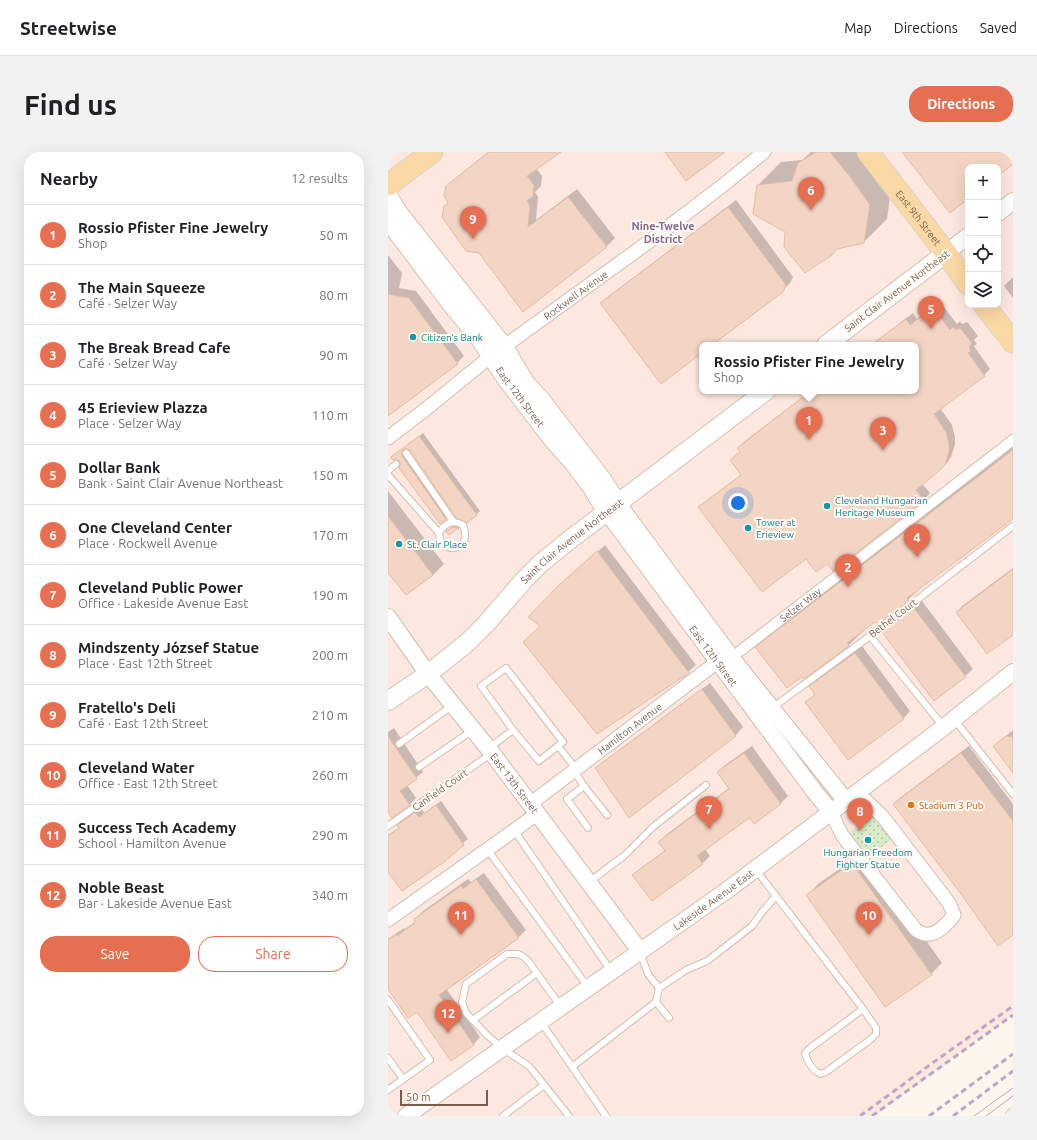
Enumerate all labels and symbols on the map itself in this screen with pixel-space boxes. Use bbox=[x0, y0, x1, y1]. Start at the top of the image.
pin: 6 bbox=[798, 177, 824, 210]
street label: East 9th Street bbox=[894, 188, 944, 248]
pin: 9 bbox=[460, 206, 486, 239]
district label: Nine-Twelve District bbox=[631, 220, 695, 245]
street label: Saint Clair Avenue Northeast bbox=[842, 248, 952, 334]
street label: Rockwell Avenue bbox=[541, 268, 610, 322]
pin: 5 bbox=[918, 296, 944, 329]
marker: Citizen's Bank bbox=[408, 332, 418, 342]
place label: Citizen's Bank bbox=[421, 332, 483, 343]
street label: East 12th Street bbox=[494, 365, 547, 429]
pin: 1 bbox=[796, 407, 822, 440]
pin: 3 bbox=[870, 417, 896, 450]
your location bbox=[728, 493, 748, 513]
place label: Cleveland Hungarian Heritage Museum bbox=[835, 495, 928, 518]
street label: Saint Clair Avenue Northeast bbox=[518, 496, 625, 586]
marker: Cleveland Hungarian Heritage Museum bbox=[822, 501, 832, 511]
place label: Tower at Erieview bbox=[756, 517, 795, 540]
marker: Tower at Erieview bbox=[743, 523, 753, 533]
pin: 4 bbox=[904, 524, 930, 557]
marker: St. Clair Place bbox=[394, 539, 404, 549]
place label: St. Clair Place bbox=[407, 539, 467, 550]
pin: 2 bbox=[835, 554, 861, 587]
street label: Selzer Way bbox=[778, 585, 823, 624]
street label: Bethel Court bbox=[867, 596, 919, 640]
street label: East 12th Street bbox=[688, 623, 740, 688]
street label: Hamilton Avenue bbox=[595, 701, 664, 756]
street label: East 13th Street bbox=[488, 751, 541, 816]
street label: Canfield Court bbox=[410, 767, 470, 813]
pin: 7 bbox=[696, 796, 722, 829]
pin: 8 bbox=[847, 798, 873, 831]
marker: Stadium 3 Pub bbox=[906, 800, 916, 810]
place label: Stadium 3 Pub bbox=[919, 800, 984, 811]
marker: Hungarian Freedom Fighter Statue bbox=[863, 835, 873, 845]
place label: Hungarian Freedom Fighter Statue bbox=[824, 847, 912, 870]
street label: Lakeside Avenue East bbox=[671, 867, 756, 932]
pin: 11 bbox=[448, 902, 474, 935]
pin: 10 bbox=[856, 902, 882, 935]
pin: 12 bbox=[435, 1000, 461, 1033]
scale bar bbox=[400, 1088, 488, 1107]

